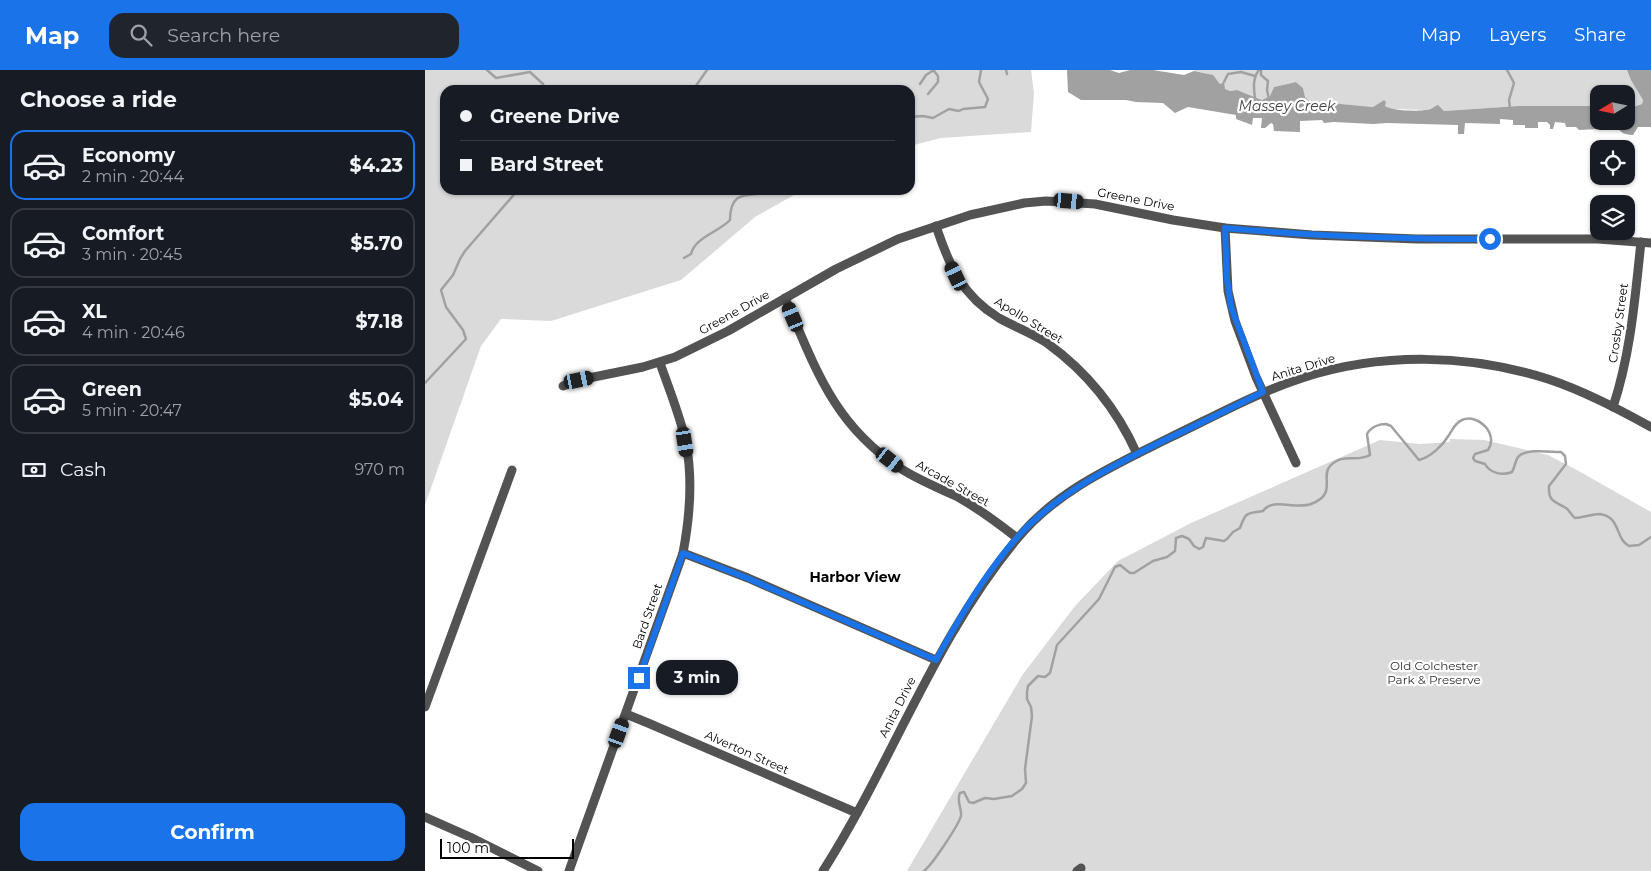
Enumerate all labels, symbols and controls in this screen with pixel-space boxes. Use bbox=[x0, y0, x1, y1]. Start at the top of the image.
search box bbox=[109, 13, 459, 58]
text: Map bbox=[25, 21, 79, 50]
icon: search bbox=[127, 21, 155, 49]
text: Search here bbox=[167, 24, 280, 47]
text: Map bbox=[1421, 24, 1461, 46]
text: Layers bbox=[1489, 24, 1546, 46]
text: Share bbox=[1574, 24, 1626, 46]
north arrow bbox=[1590, 85, 1635, 130]
map controls bbox=[1590, 85, 1635, 240]
text: Choose a ride bbox=[20, 86, 177, 113]
water label: Massey Creek bbox=[1239, 97, 1336, 115]
text: Greene Drive bbox=[490, 105, 620, 128]
button: locate bbox=[1590, 140, 1635, 185]
icon: car bbox=[22, 143, 67, 188]
text: Economy bbox=[82, 144, 175, 167]
text: Bard Street bbox=[490, 153, 603, 176]
text: $4.23 bbox=[350, 154, 403, 177]
text: 2 min · 20:44 bbox=[82, 167, 184, 186]
street label: Greene Drive bbox=[1096, 184, 1176, 214]
car bbox=[1053, 192, 1084, 210]
button: layers bbox=[1590, 195, 1635, 240]
icon: car bbox=[22, 221, 67, 266]
text: Comfort bbox=[82, 222, 164, 245]
route start bbox=[1479, 228, 1501, 250]
text: $5.70 bbox=[351, 232, 403, 255]
text: 3 min · 20:45 bbox=[82, 245, 182, 264]
car bbox=[942, 259, 969, 293]
street label: Crosby Street bbox=[1605, 282, 1631, 364]
street label: Greene Drive bbox=[696, 286, 772, 338]
street label: Apollo Street bbox=[992, 294, 1066, 346]
icon: car bbox=[22, 299, 67, 344]
text: XL bbox=[82, 300, 107, 323]
car bbox=[780, 300, 805, 334]
text: $7.18 bbox=[356, 310, 403, 333]
text: 4 min · 20:46 bbox=[82, 323, 185, 342]
street label: Anita Drive bbox=[1269, 350, 1337, 384]
car bbox=[562, 370, 595, 390]
icon: car bbox=[22, 377, 67, 422]
text: Green bbox=[82, 378, 142, 401]
text: $5.04 bbox=[349, 388, 403, 411]
text: 5 min · 20:47 bbox=[82, 401, 182, 420]
car bbox=[675, 426, 694, 458]
car bbox=[873, 445, 906, 475]
icon: cash bbox=[20, 456, 48, 484]
street label: Arcade Street bbox=[914, 457, 993, 509]
text: Cash bbox=[60, 458, 107, 481]
text: 970 m bbox=[355, 460, 405, 479]
district label: Harbor View bbox=[809, 568, 901, 586]
street label: Bard Street bbox=[629, 581, 665, 651]
park label: Old Colchester Park & Preserve bbox=[1387, 658, 1481, 687]
callout: 3 min bbox=[657, 660, 739, 696]
route end bbox=[628, 667, 650, 689]
text: 3 min bbox=[674, 668, 720, 687]
street label: Anita Drive bbox=[875, 674, 919, 740]
car bbox=[606, 716, 631, 750]
street label: Alverton Street bbox=[703, 727, 791, 777]
button: Confirm bbox=[20, 803, 405, 861]
scale bar bbox=[440, 836, 574, 859]
text: 100 m bbox=[447, 839, 489, 857]

